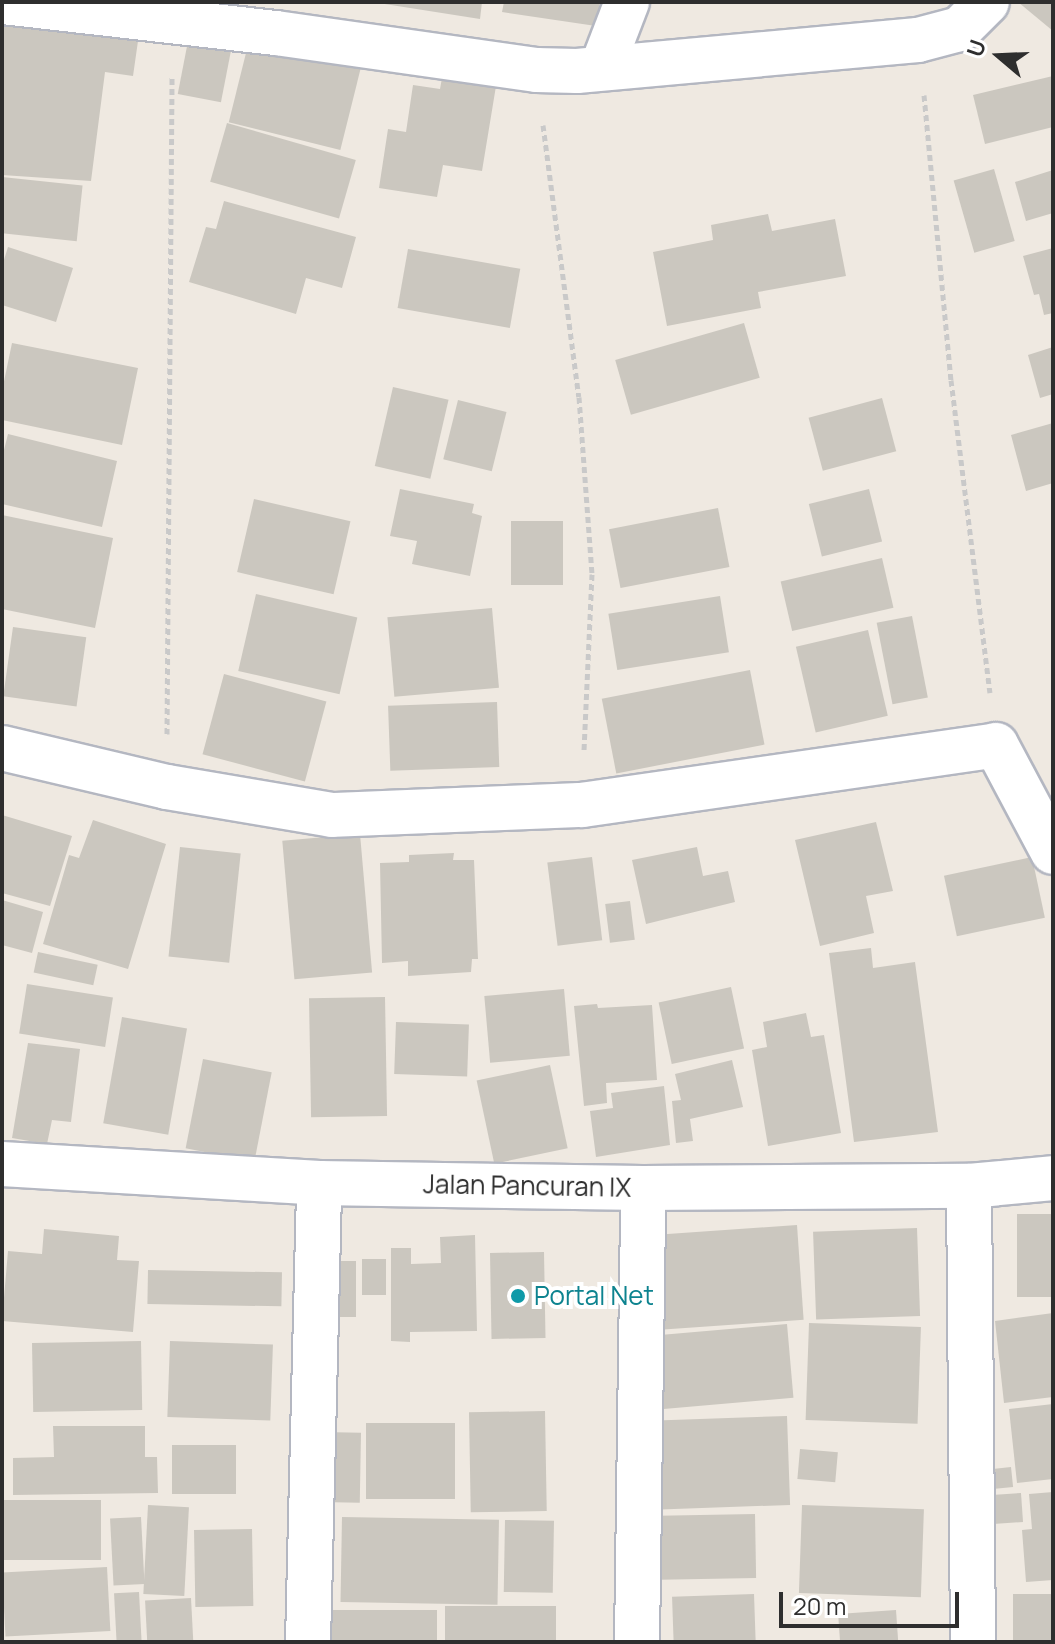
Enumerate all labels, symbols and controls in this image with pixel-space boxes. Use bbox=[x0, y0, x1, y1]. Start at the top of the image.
north arrow bbox=[959, 16, 1039, 96]
text: U bbox=[960, 36, 993, 61]
street label: Jalan Pancuran IX bbox=[423, 1169, 631, 1203]
place label: Portal Net bbox=[534, 1280, 654, 1312]
marker: Portal Net bbox=[509, 1287, 527, 1305]
scale bar bbox=[783, 1576, 963, 1626]
text: 20 m bbox=[793, 1589, 846, 1622]

